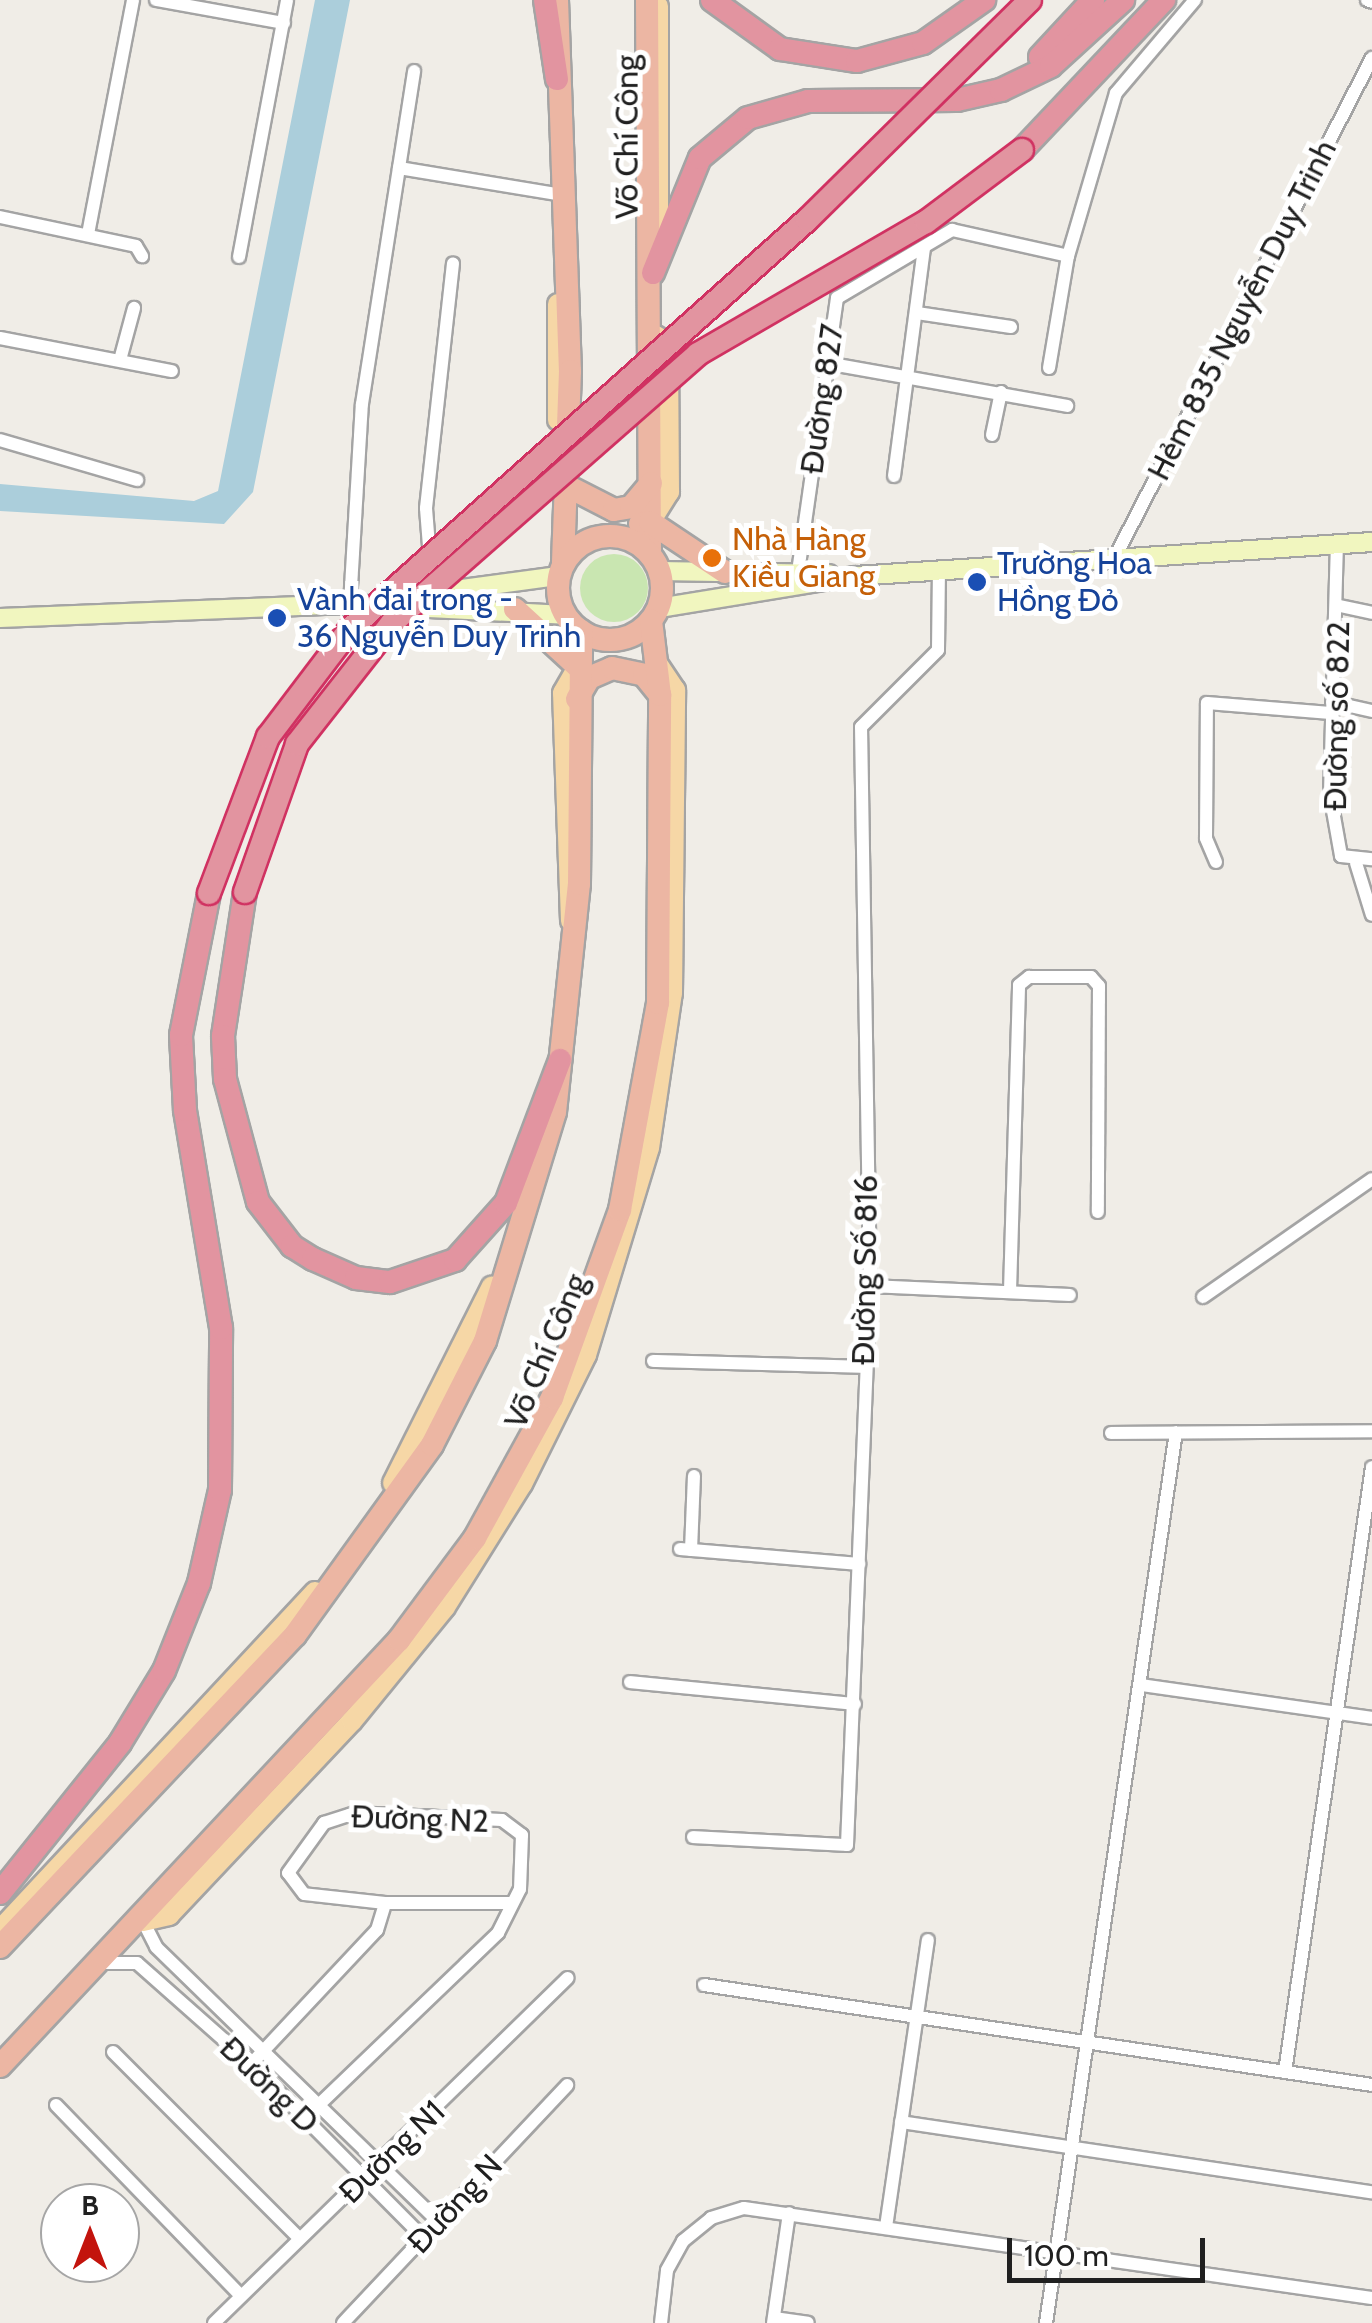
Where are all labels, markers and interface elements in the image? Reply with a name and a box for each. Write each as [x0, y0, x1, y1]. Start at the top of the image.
street label: Võ Chí Công [608, 55, 646, 219]
street label: Hẻm 835 Nguyễn Duy Trinh [1139, 133, 1345, 487]
street label: Đường 827 [792, 322, 852, 476]
place label: Nhà Hàng Kiều Giang [732, 521, 875, 596]
place label: Trường Hoa Hồng Đỏ [997, 545, 1152, 620]
marker: Nhà Hàng Kiều Giang [701, 547, 723, 569]
marker: Trường Hoa Hồng Đỏ [966, 571, 988, 593]
place label: Vành đai trong - 36 Nguyễn Duy Trinh [297, 581, 581, 656]
marker: Vành đai trong - 36 Nguyễn Duy Trinh [266, 607, 288, 629]
street label: Đường số 822 [1316, 621, 1358, 811]
street label: Đường Số 816 [844, 1175, 886, 1365]
street label: Võ Chí Công [496, 1268, 596, 1434]
street label: Đường N2 [350, 1797, 490, 1841]
street label: Đường D [212, 2029, 326, 2141]
street label: Đường N1 [331, 2092, 453, 2212]
street label: Đường N [400, 2147, 510, 2261]
north arrow [40, 2183, 140, 2283]
text: B [81, 2188, 99, 2222]
scale bar [1012, 2218, 1210, 2280]
text: 100 m [1024, 2237, 1109, 2274]

